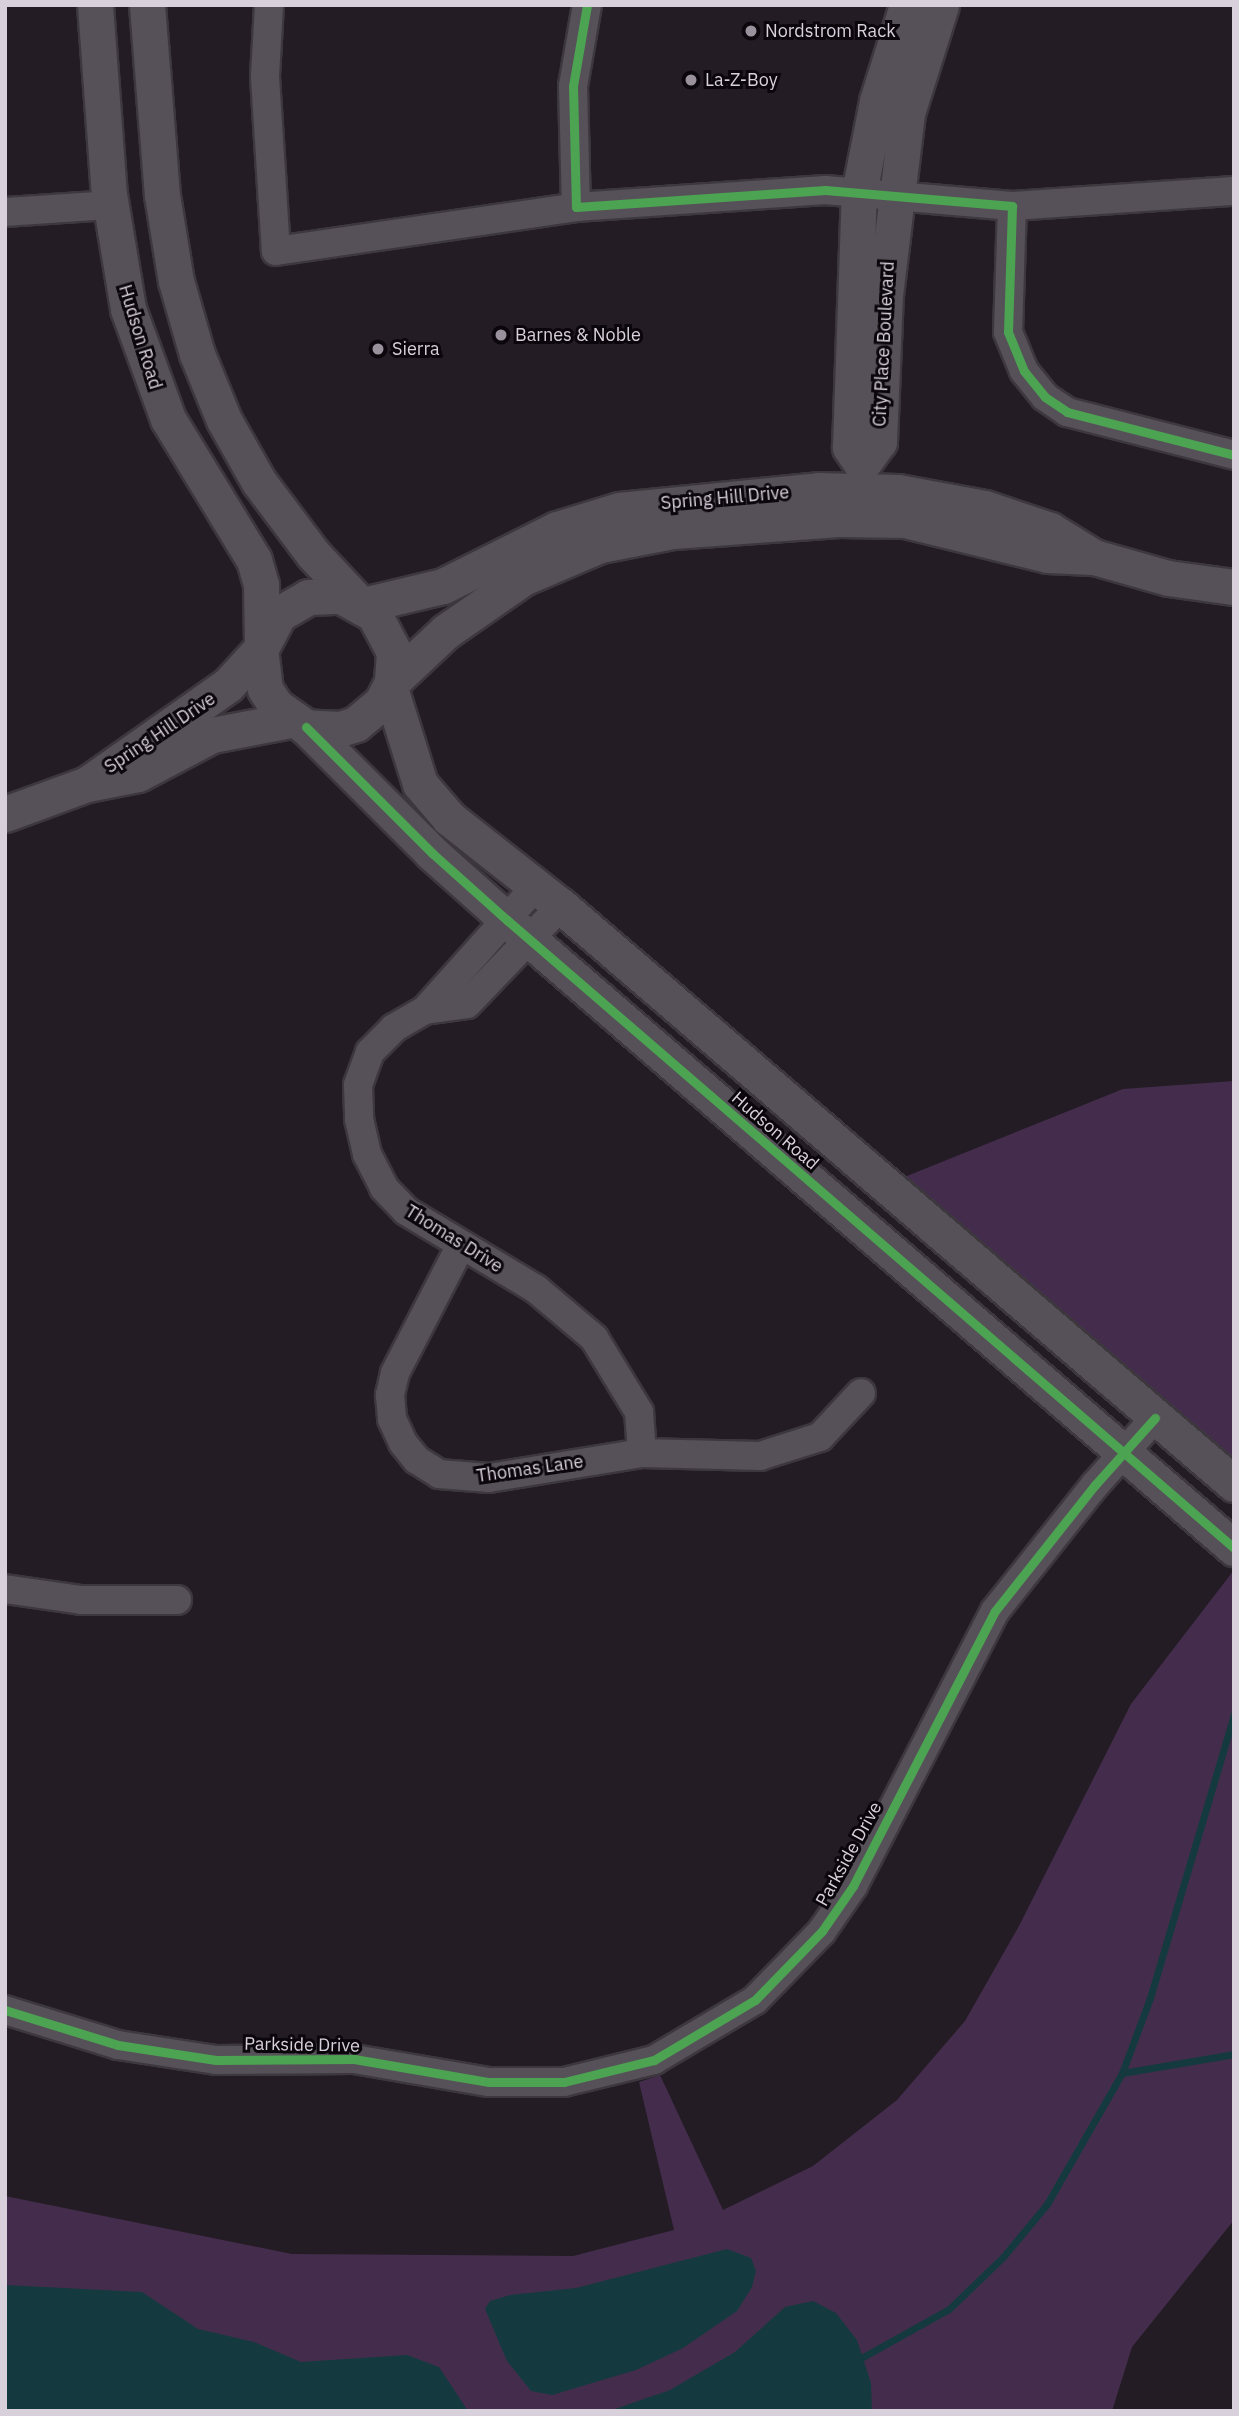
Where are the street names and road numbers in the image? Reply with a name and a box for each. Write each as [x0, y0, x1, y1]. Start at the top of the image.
street label: City Place Boulevard [869, 261, 899, 427]
street label: Hudson Road [114, 282, 166, 392]
street label: Spring Hill Drive [660, 482, 790, 514]
street label: Spring Hill Drive [101, 688, 219, 778]
street label: Hudson Road [727, 1087, 823, 1175]
street label: Thomas Drive [401, 1201, 507, 1277]
street label: Thomas Lane [475, 1451, 585, 1487]
street label: Parkside Drive [811, 1798, 887, 1910]
street label: Parkside Drive [244, 2033, 360, 2057]

